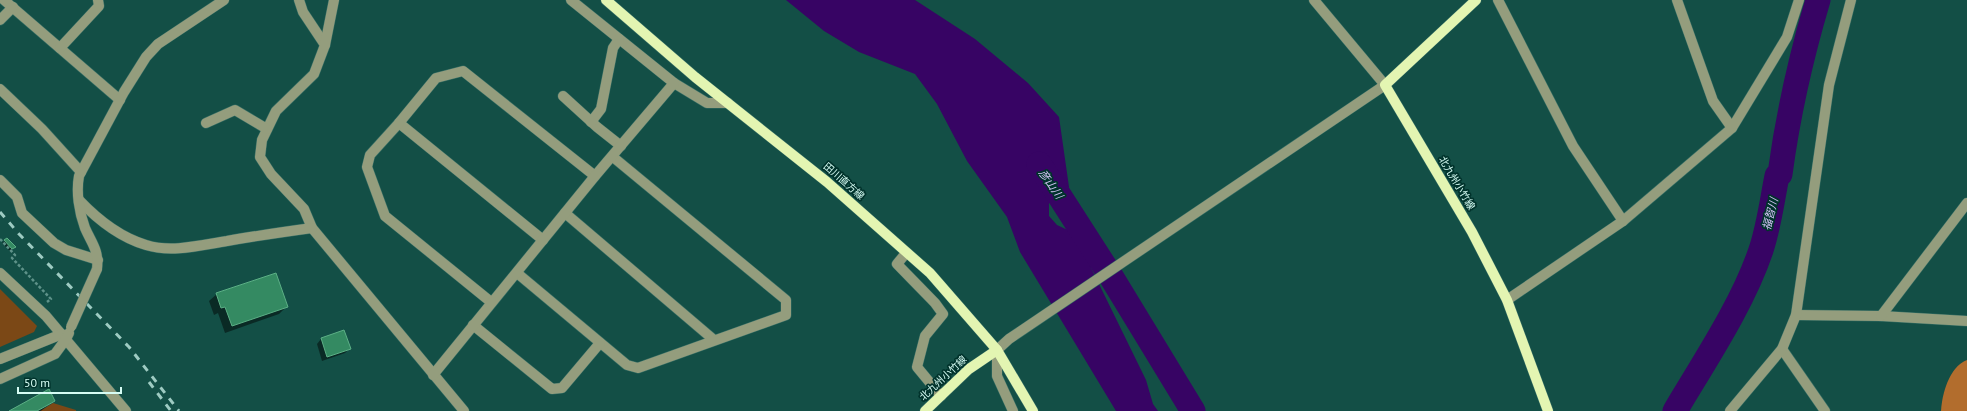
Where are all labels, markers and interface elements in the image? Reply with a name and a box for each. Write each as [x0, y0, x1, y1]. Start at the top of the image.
street label: 北九州小竹線 [1436, 154, 1478, 212]
street label: 田川直方線 [821, 160, 867, 202]
water label: 彦山川 [1036, 166, 1067, 202]
water label: 福智川 [1759, 195, 1781, 232]
street label: 北九州小竹線 [917, 353, 969, 403]
scale bar [18, 369, 121, 395]
text: 50 m [24, 375, 50, 390]

